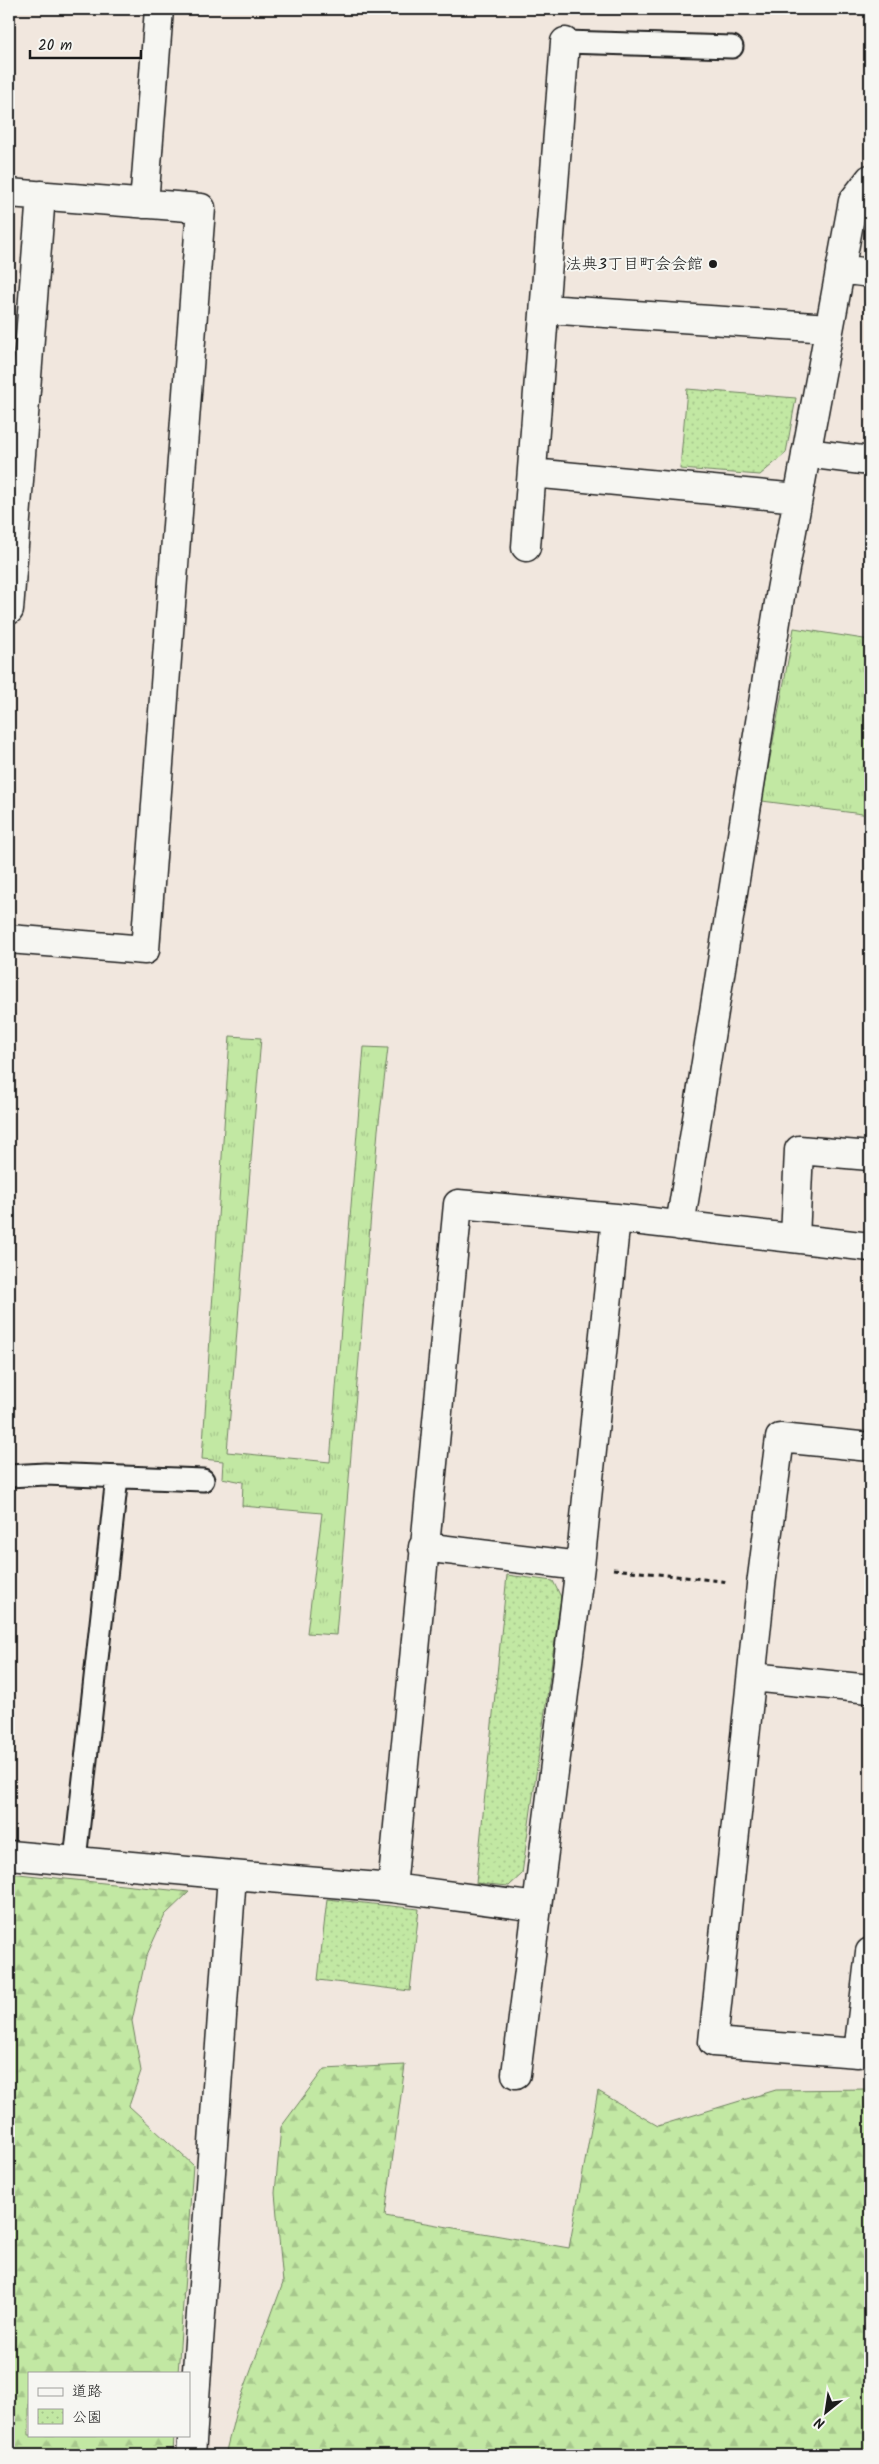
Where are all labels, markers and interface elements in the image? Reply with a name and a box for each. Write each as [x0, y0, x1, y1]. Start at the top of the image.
scale bar [30, 28, 141, 60]
text: 20 m [38, 34, 72, 58]
place label: 法典3丁目町会会館 [566, 252, 703, 277]
marker: 法典3丁目町会会館 [707, 258, 719, 270]
legend [28, 2372, 190, 2436]
text: 道路 [72, 2380, 102, 2404]
north arrow [802, 2386, 852, 2436]
text: 公園 [72, 2406, 102, 2430]
text: N [811, 2411, 829, 2434]

